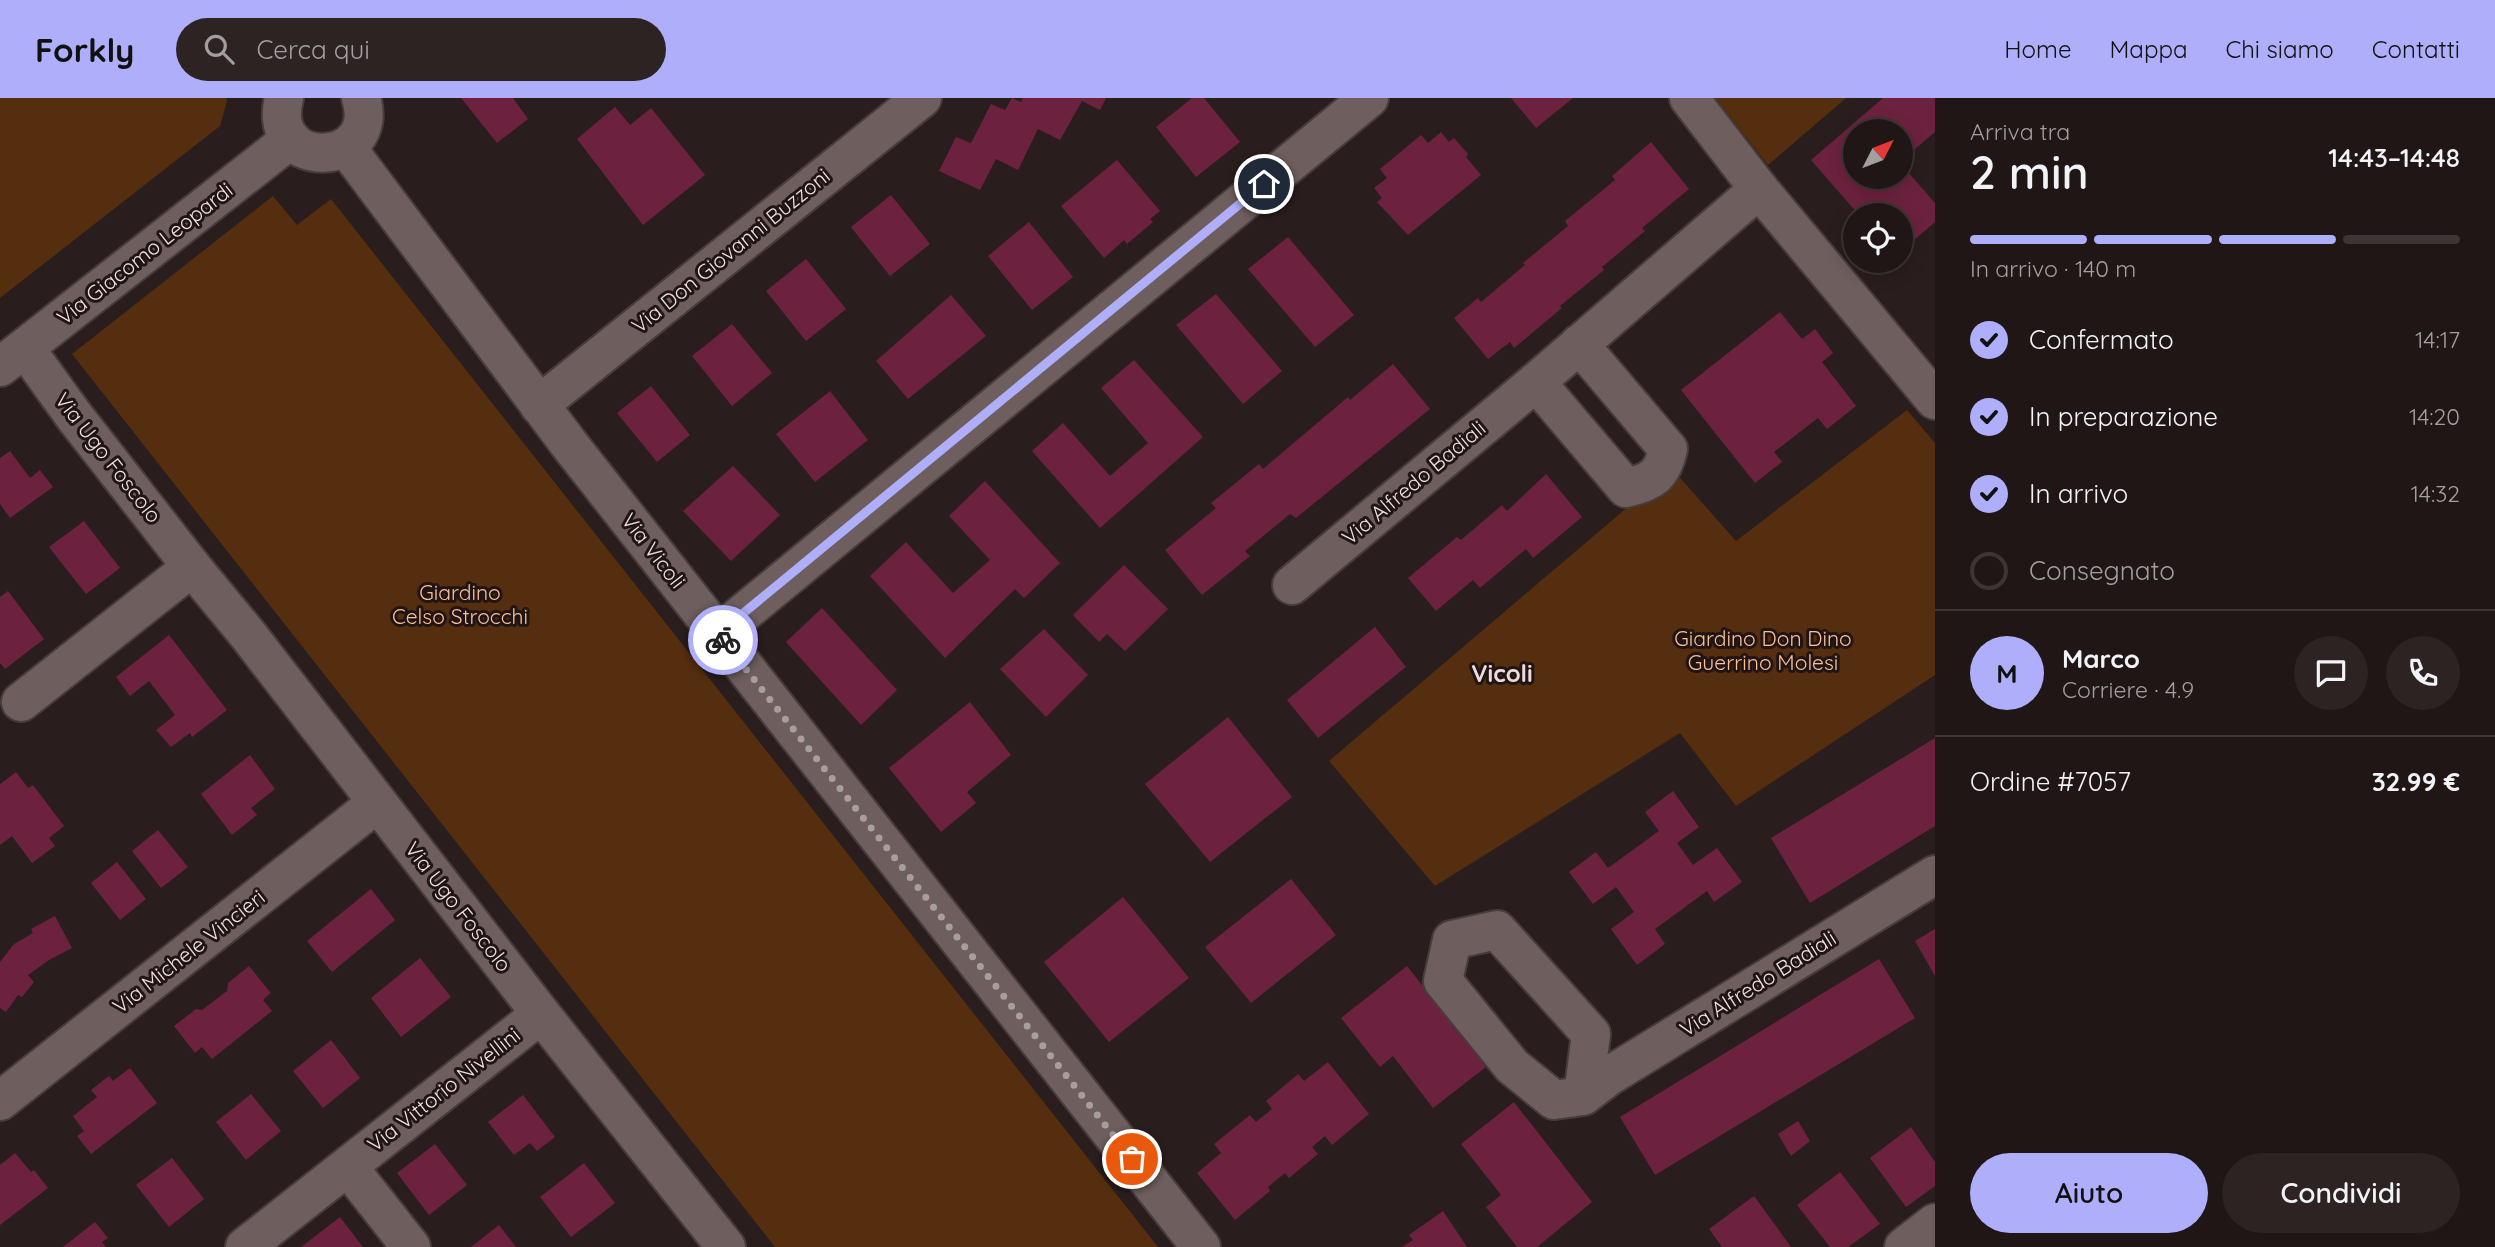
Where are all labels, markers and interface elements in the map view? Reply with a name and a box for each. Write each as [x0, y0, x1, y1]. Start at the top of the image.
search box [176, 18, 666, 81]
text: Forkly [35, 29, 134, 70]
icon: search [200, 30, 238, 68]
text: Cerca qui [256, 33, 370, 66]
text: Home [2004, 34, 2072, 64]
text: Mappa [2110, 34, 2188, 64]
text: Chi siamo [2226, 34, 2334, 64]
text: Contatti [2372, 34, 2460, 64]
text: Arriva tra [1970, 117, 2070, 146]
north arrow [1843, 119, 1913, 189]
map controls [1843, 119, 1913, 273]
text: 14:43–14:48 [2328, 141, 2460, 174]
text: 2 min [1970, 143, 2089, 201]
pin [1234, 154, 1294, 214]
street label: Via Don Giovanni Buzzoni [626, 162, 835, 338]
icon: home [1245, 165, 1283, 203]
street label: Via Giacomo Leopardi [51, 177, 237, 330]
button: locate [1843, 203, 1913, 273]
text: In arrivo · 140 m [1970, 254, 2136, 283]
icon: check [1970, 321, 2008, 359]
text: Confermato [2029, 323, 2174, 356]
text: 14:17 [2415, 325, 2460, 354]
street label: Via Ugo Foscolo [50, 387, 168, 528]
icon: check [1970, 398, 2008, 436]
text: In preparazione [2029, 400, 2218, 433]
text: 14:20 [2409, 402, 2460, 431]
street label: Via Alfredo Badiali [1336, 415, 1490, 550]
icon: check [1970, 475, 2008, 513]
text: In arrivo [2029, 477, 2128, 510]
text: 14:32 [2411, 479, 2460, 508]
street label: Via Vicoli [616, 508, 691, 593]
text: Consegnato [2029, 554, 2175, 587]
park label: Giardino Celso Strocchi [392, 579, 528, 629]
courier [688, 605, 758, 675]
icon: bike [704, 621, 742, 659]
park label: Giardino Don Dino Guerrino Molesi [1674, 625, 1852, 675]
button: chat [2294, 636, 2368, 710]
button: phone [2386, 636, 2460, 710]
text: Marco [2062, 642, 2140, 675]
text: M [1996, 657, 2018, 690]
district label: Vicoli [1471, 658, 1533, 688]
text: Corriere · 4.9 [2062, 675, 2194, 704]
text: Ordine #7057 [1970, 765, 2131, 798]
text: 32.99 € [2372, 765, 2460, 798]
street label: Via Ugo Foscolo [400, 836, 518, 977]
street label: Via Michele Vincieri [107, 884, 270, 1019]
street label: Via Alfredo Badiali [1675, 925, 1840, 1042]
street label: Via Vittorio Nivellini [362, 1022, 525, 1157]
pin [1102, 1129, 1162, 1189]
icon: bag [1113, 1140, 1151, 1178]
button: Aiuto [1970, 1153, 2208, 1233]
button: Condividi [2222, 1153, 2460, 1233]

